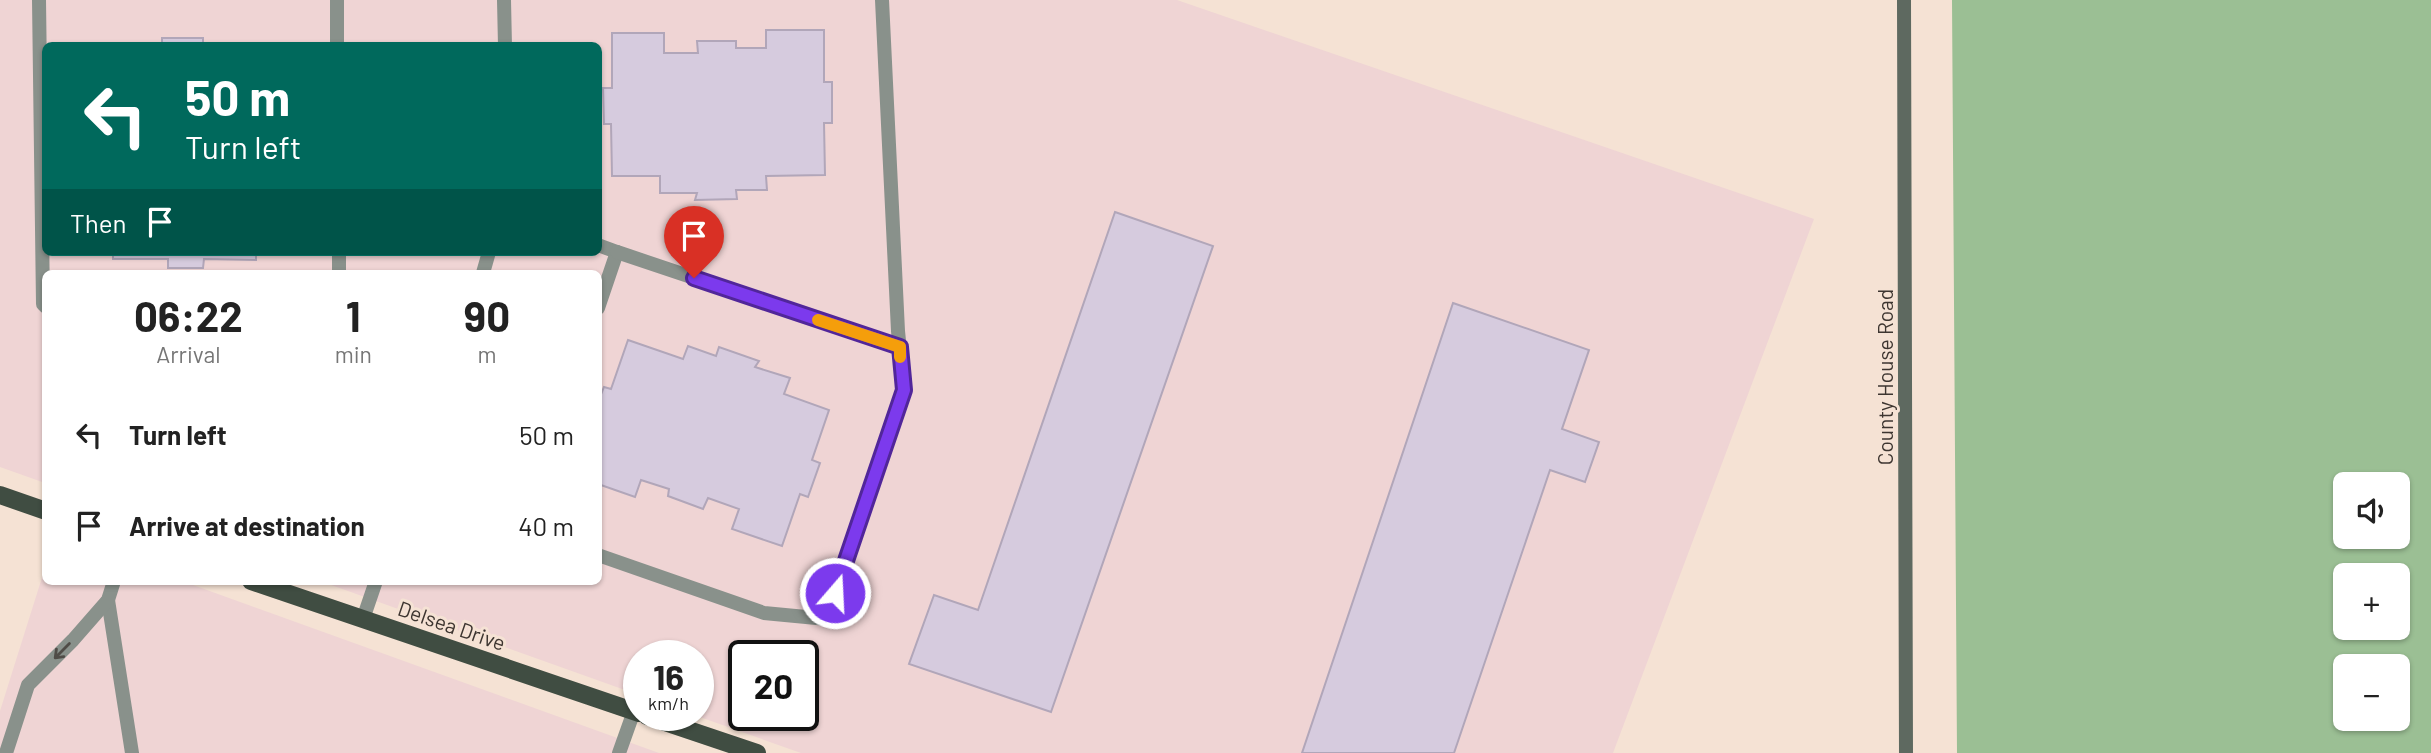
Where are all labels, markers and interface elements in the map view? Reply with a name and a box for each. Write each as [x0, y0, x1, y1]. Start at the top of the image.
text: 50 m [185, 67, 290, 126]
icon: left [70, 70, 161, 161]
text: Turn left [185, 127, 302, 165]
icon: arrive [141, 203, 179, 241]
pin [664, 206, 724, 278]
text: Then [70, 207, 127, 238]
icon: arrive [675, 217, 713, 255]
street label: County House Road [1872, 289, 1897, 465]
text: 06:22 [134, 290, 243, 340]
text: 1 [346, 290, 361, 340]
text: 90 [464, 290, 510, 340]
text: Arrival [156, 340, 220, 368]
text: min [335, 340, 372, 368]
text: m [477, 340, 496, 368]
icon: left [70, 416, 108, 454]
text: Turn left [129, 419, 227, 450]
text: 50 m [519, 419, 574, 450]
map controls [2333, 472, 2410, 731]
button: sound [2333, 472, 2410, 549]
icon: arrive [70, 507, 108, 545]
text: Arrive at destination [129, 510, 365, 541]
text: 40 m [518, 510, 574, 541]
position arrow [798, 556, 872, 630]
button: + [2333, 563, 2410, 640]
street label: Delsea Drive [395, 595, 509, 655]
speed limit sign: 20 [728, 640, 819, 731]
one-way arrow [54, 642, 71, 659]
button: − [2333, 654, 2410, 731]
text: 16 [653, 655, 684, 697]
text: km/h [648, 692, 689, 714]

